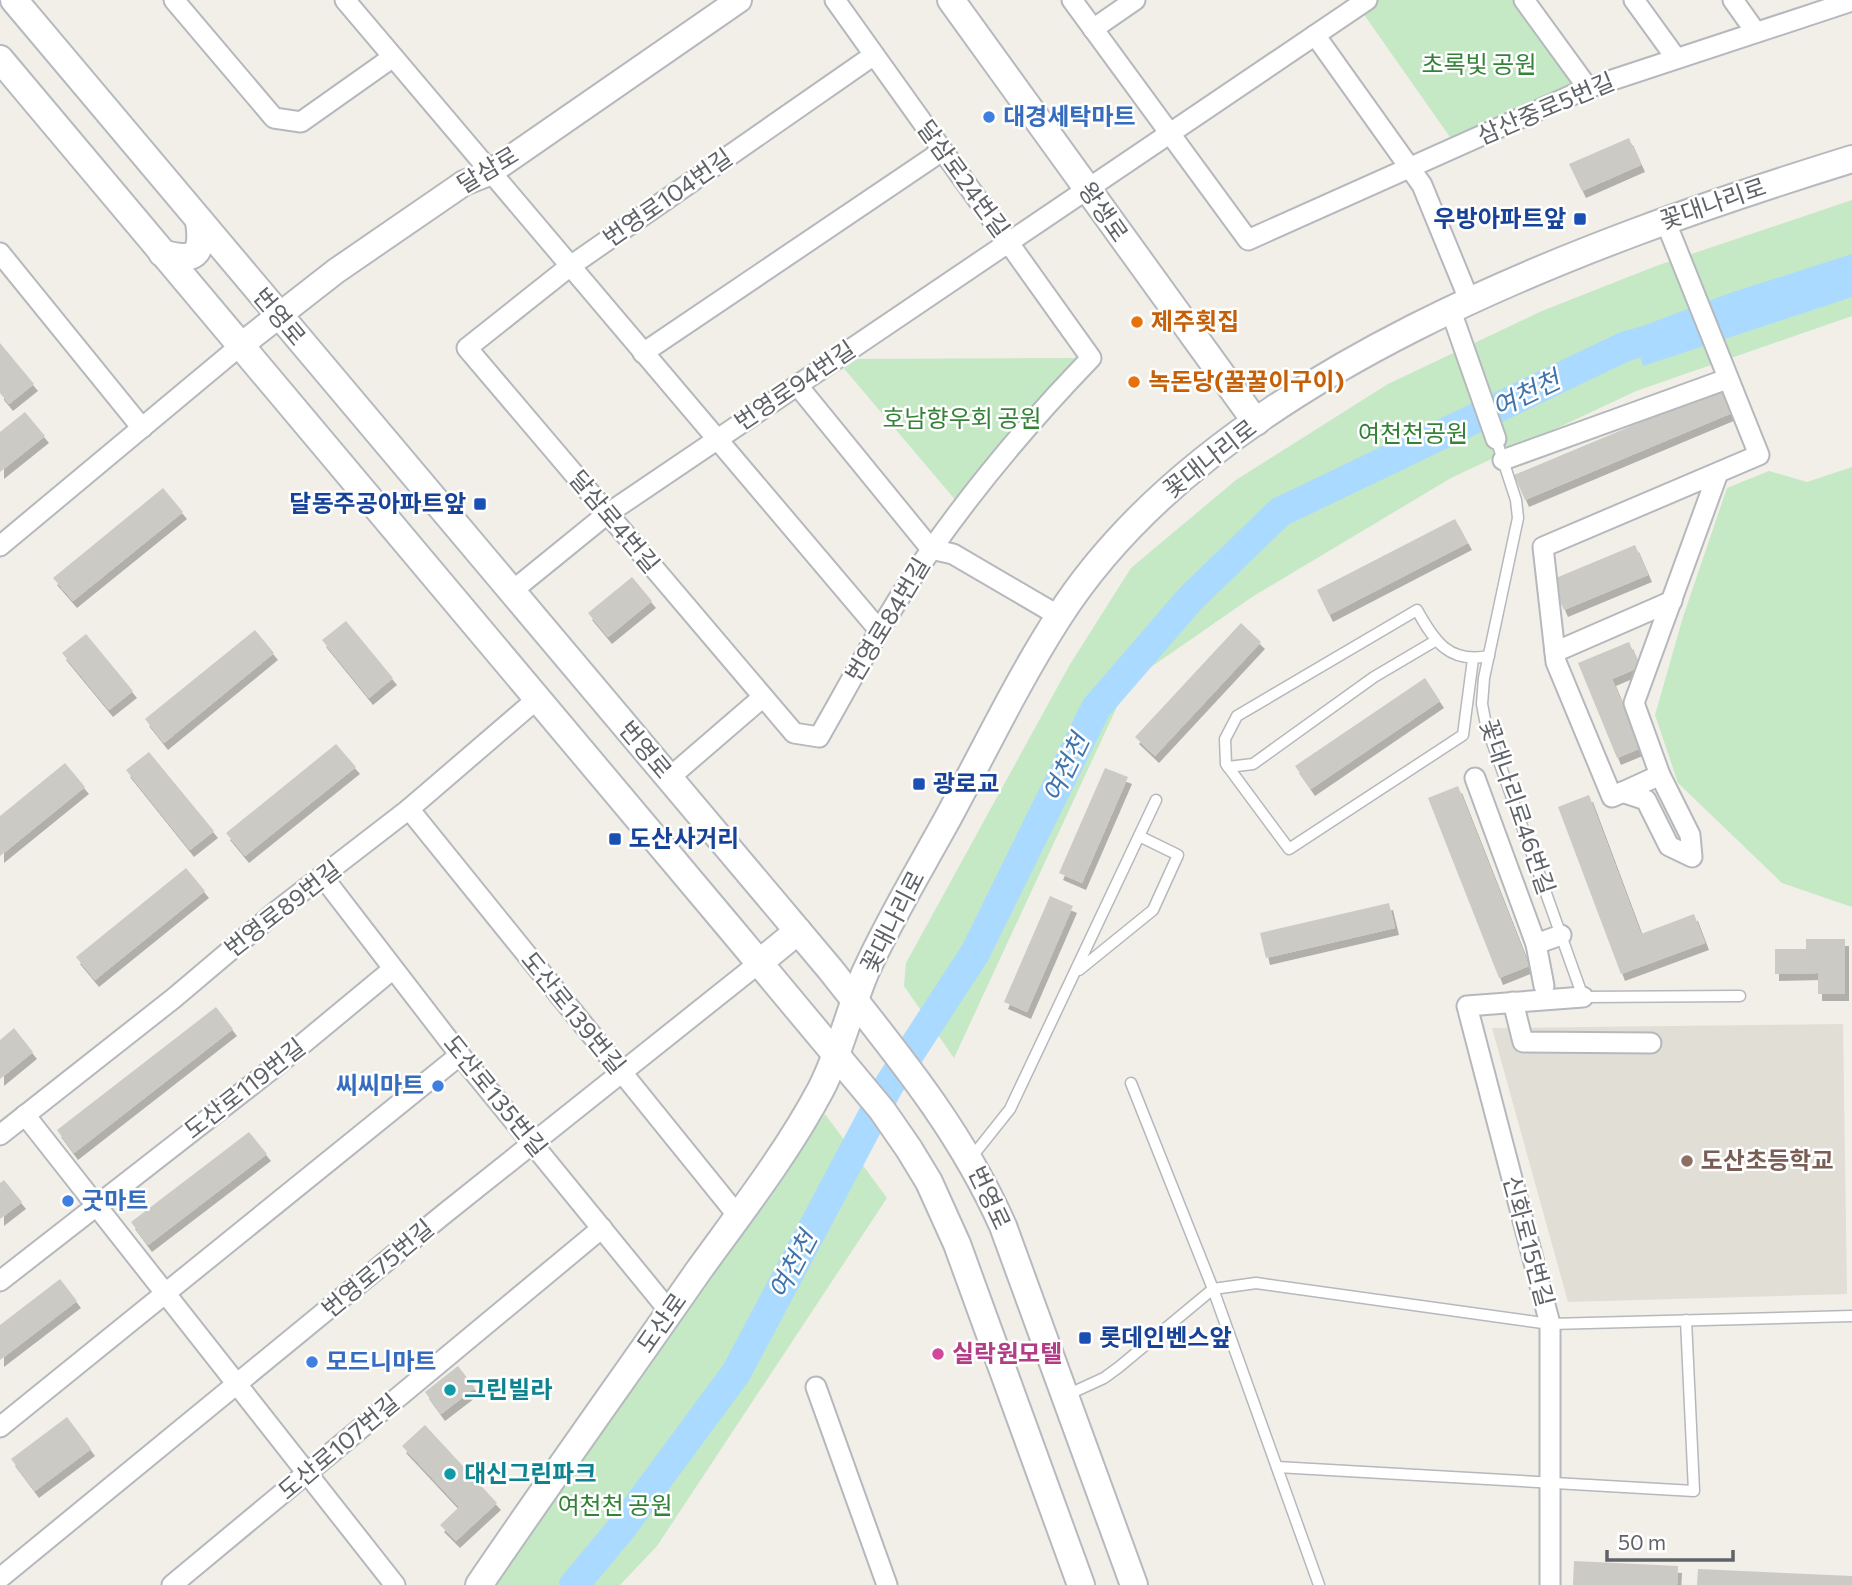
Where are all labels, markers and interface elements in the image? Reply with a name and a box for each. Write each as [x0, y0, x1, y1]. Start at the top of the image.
park label: 초록빛 공원 [1422, 49, 1537, 78]
street label: 삼산중로5번길 [1472, 66, 1618, 150]
place label: 대경세탁마트 [1003, 101, 1135, 130]
marker: 대경세탁마트 [981, 109, 997, 125]
street label: 달삼로24번길 [912, 114, 1016, 242]
street label: 달삼로 [451, 139, 523, 198]
street label: 번영로104번길 [597, 142, 737, 252]
street label: 꽃대나리로 [1656, 171, 1769, 234]
street label: 왕생로 [1073, 176, 1135, 247]
place label: 우방아파트앞 [1434, 203, 1566, 232]
marker: 우방아파트앞 [1572, 211, 1588, 227]
street label: 번영로 [248, 281, 313, 351]
place label: 제주횟집 [1151, 306, 1239, 335]
marker: 제주횟집 [1129, 314, 1145, 330]
street label: 번영로94번길 [728, 334, 860, 436]
water label: 여천천 [1486, 362, 1567, 422]
place label: 녹돈당(꿀꿀이구이) [1148, 366, 1344, 395]
marker: 녹돈당(꿀꿀이구이) [1126, 374, 1142, 390]
park label: 호남향우회 공원 [882, 403, 1042, 432]
street label: 꽃대나리로 [1157, 412, 1262, 503]
park label: 여천천공원 [1358, 418, 1468, 447]
street label: 달삼로4번길 [564, 464, 666, 578]
place label: 달동주공아파트앞 [289, 488, 466, 517]
marker: 달동주공아파트앞 [472, 496, 488, 512]
street label: 번영로84번길 [838, 552, 935, 686]
street label: 번영로 [614, 714, 679, 784]
street label: 꽃대나리로46번길 [1475, 715, 1562, 898]
water label: 여천천 [1035, 726, 1096, 806]
place label: 광로교 [933, 768, 999, 797]
marker: 광로교 [911, 776, 927, 792]
place label: 도산사거리 [629, 823, 739, 852]
marker: 도산사거리 [607, 831, 623, 847]
street label: 번영로89번길 [218, 853, 346, 962]
street label: 꽃대나리로 [854, 866, 930, 977]
street label: 도산로139번길 [516, 945, 632, 1079]
street label: 도산로135번길 [438, 1028, 554, 1162]
street label: 도산로119번길 [178, 1032, 310, 1144]
place label: 씨씨마트 [336, 1070, 424, 1099]
marker: 씨씨마트 [430, 1078, 446, 1094]
place label: 도산초등학교 [1701, 1145, 1833, 1174]
marker: 도산초등학교 [1679, 1153, 1695, 1169]
street label: 번영로 [963, 1161, 1018, 1234]
street label: 신화로15번길 [1498, 1172, 1561, 1309]
place label: 굿마트 [82, 1185, 148, 1214]
marker: 굿마트 [60, 1193, 76, 1209]
street label: 번영로75번길 [315, 1213, 439, 1323]
water label: 여천천 [761, 1223, 824, 1303]
street label: 도산로 [630, 1287, 692, 1358]
place label: 롯데인벤스앞 [1099, 1322, 1231, 1351]
marker: 롯데인벤스앞 [1077, 1330, 1093, 1346]
place label: 실락원모텔 [952, 1338, 1062, 1367]
place label: 모드니마트 [326, 1346, 436, 1375]
marker: 실락원모텔 [930, 1346, 946, 1362]
marker: 모드니마트 [304, 1354, 320, 1370]
place label: 그린빌라 [464, 1374, 552, 1403]
marker: 그린빌라 [442, 1382, 458, 1398]
street label: 도산로107번길 [272, 1387, 404, 1505]
place label: 대신그린파크 [464, 1458, 596, 1487]
marker: 대신그린파크 [442, 1466, 458, 1482]
park label: 여천천 공원 [558, 1490, 673, 1519]
scale bar [1607, 1518, 1733, 1562]
text: 50 m [1618, 1529, 1666, 1554]

